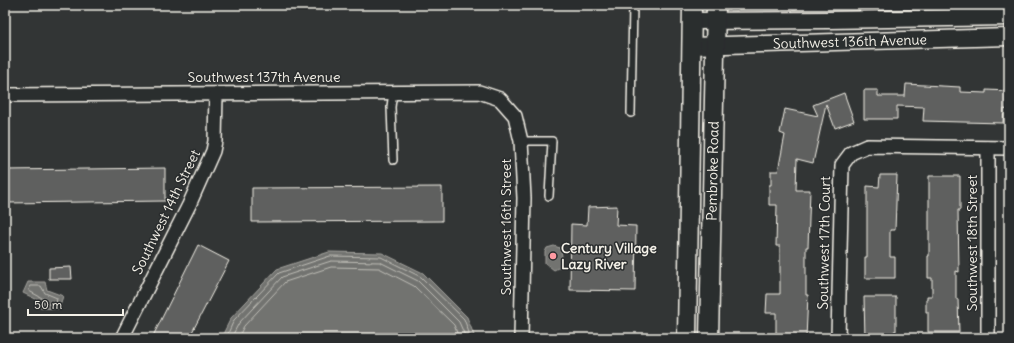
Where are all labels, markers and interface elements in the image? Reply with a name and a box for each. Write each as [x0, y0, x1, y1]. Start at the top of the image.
street label: Southwest 136th Avenue [773, 30, 927, 53]
street label: Southwest 137th Avenue [188, 68, 340, 86]
street label: Pembroke Road [702, 121, 723, 221]
street label: Southwest 14th Street [128, 146, 204, 277]
street label: Southwest 16th Street [497, 158, 515, 295]
street label: Southwest 18th Street [963, 174, 981, 311]
street label: Southwest 17th Court [814, 176, 834, 310]
place label: Century Village Lazy River [561, 239, 657, 273]
marker: Century Village Lazy River [548, 251, 558, 261]
scale bar [28, 291, 123, 317]
text: 50 m [34, 297, 63, 312]

